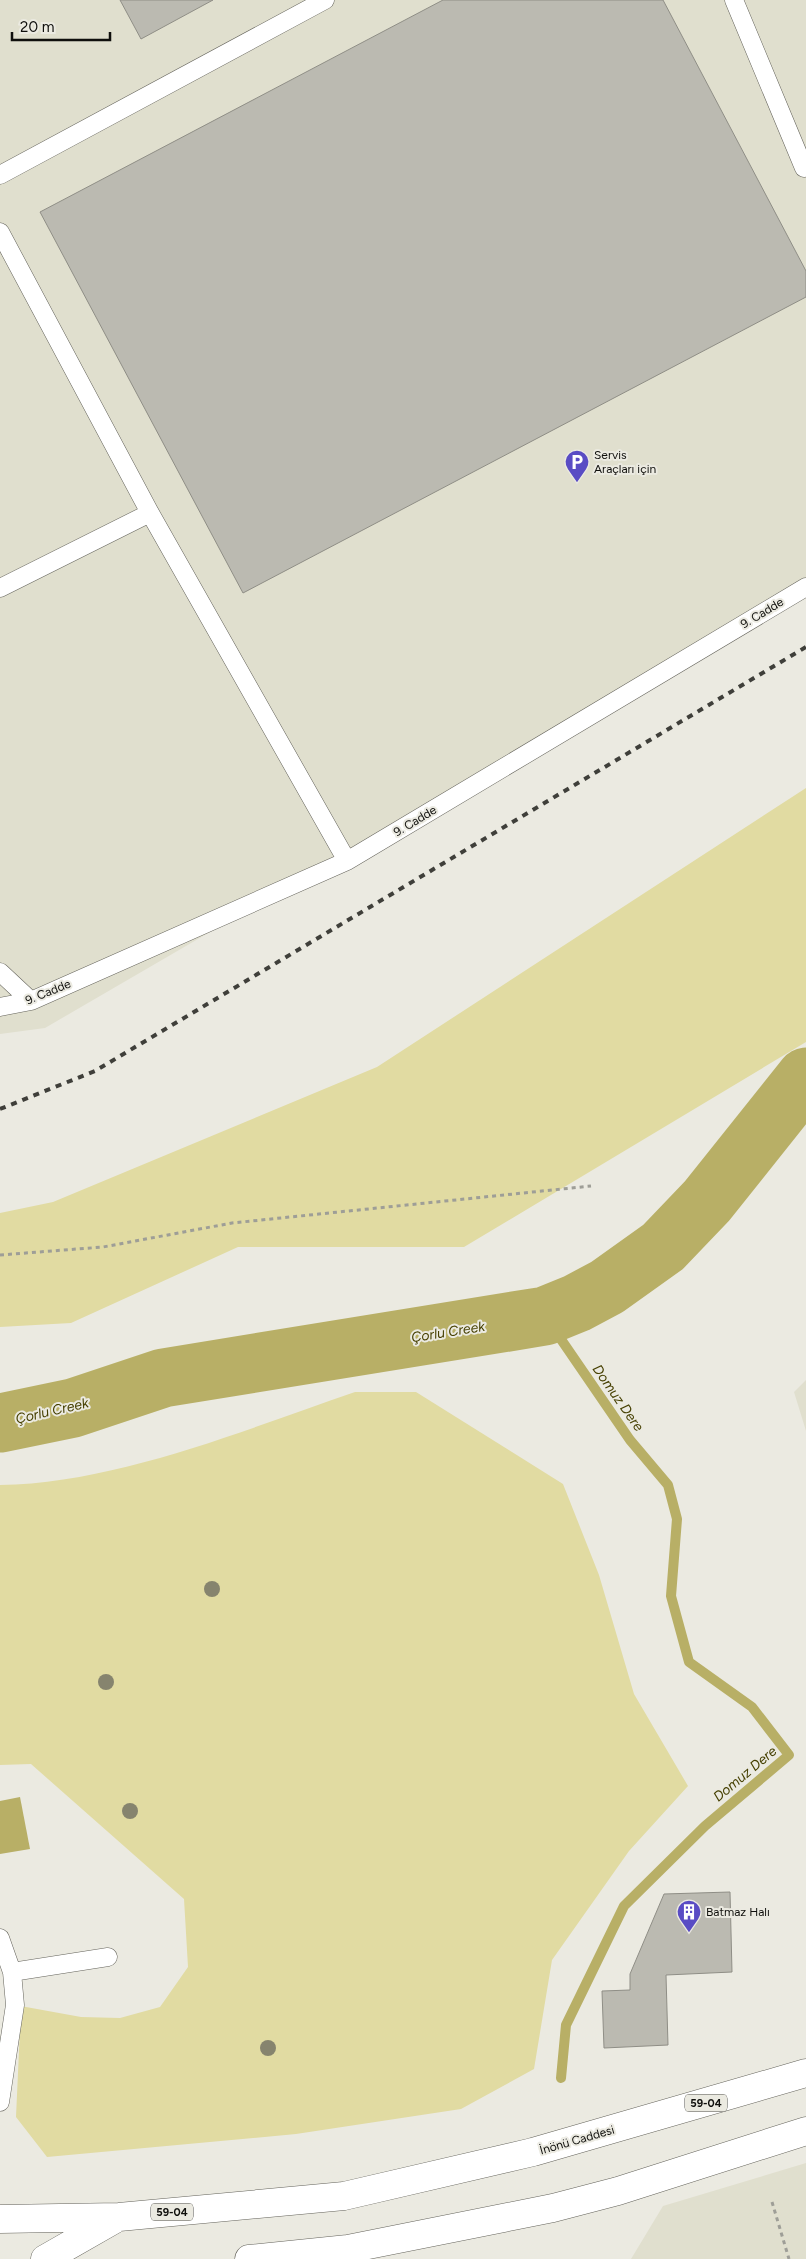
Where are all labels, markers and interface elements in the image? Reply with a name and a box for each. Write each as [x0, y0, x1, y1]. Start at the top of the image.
scale bar [12, 10, 110, 42]
text: 20 m [20, 18, 54, 36]
place label: Servis Araçları için [594, 448, 656, 476]
parking icon: Servis Araçları için [564, 449, 590, 483]
street label: 9. Cadde [738, 595, 786, 631]
street label: 9. Cadde [391, 803, 439, 839]
street label: 9. Cadde [23, 976, 73, 1007]
water label: Çorlu Creek [410, 1318, 487, 1346]
water label: Domuz Dere [589, 1361, 647, 1435]
water label: Çorlu Creek [14, 1394, 91, 1428]
water label: Domuz Dere [710, 1742, 780, 1805]
building icon: Batmaz Halı [676, 1899, 702, 1933]
place label: Batmaz Halı [706, 1905, 770, 1919]
road number: 59-04 [685, 2094, 727, 2112]
street label: İnönü Caddesi [538, 2123, 616, 2157]
road number: 59-04 [151, 2204, 193, 2220]

